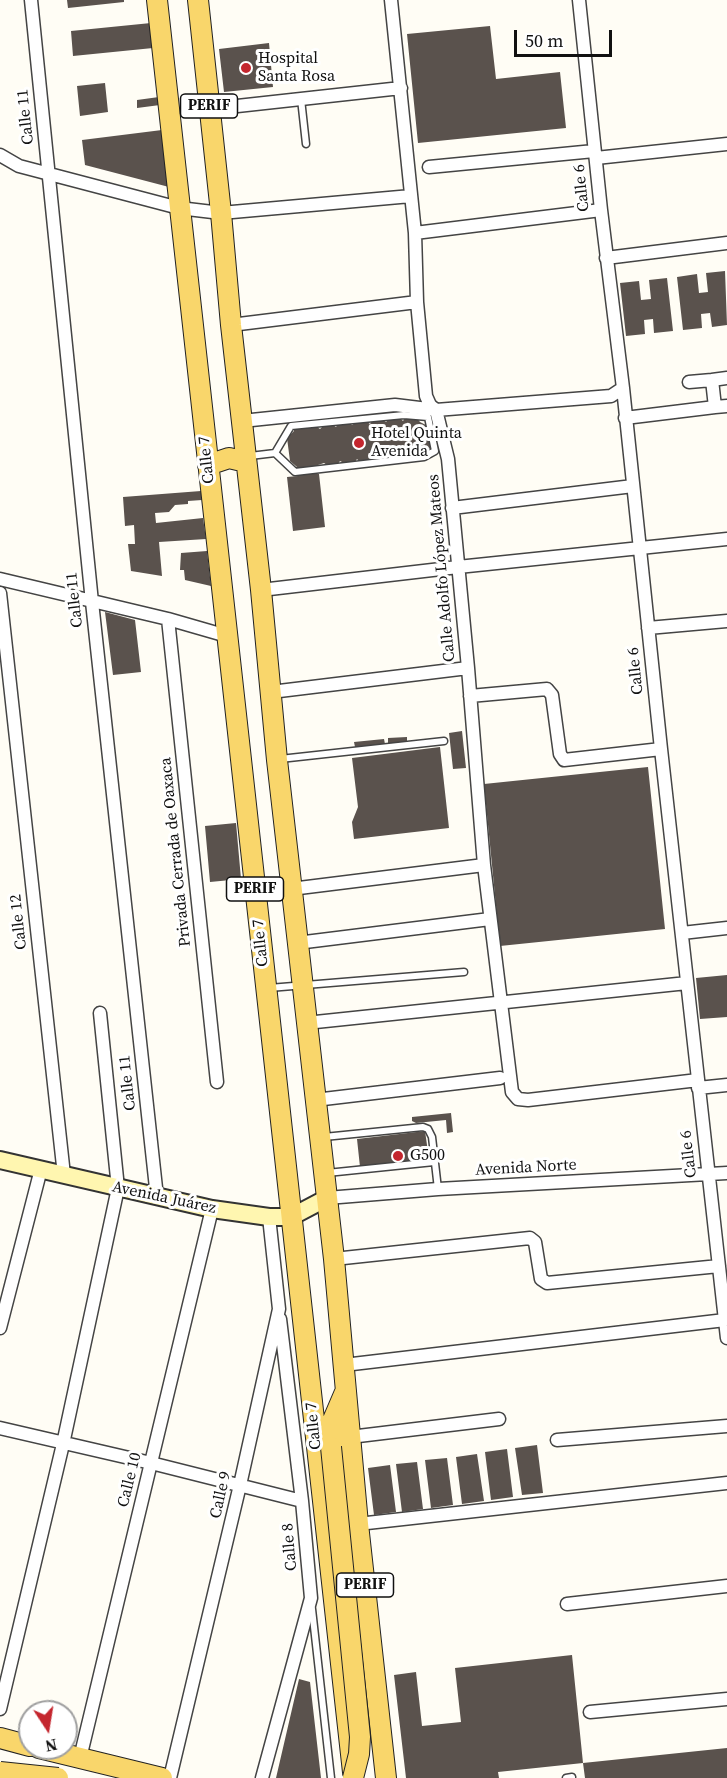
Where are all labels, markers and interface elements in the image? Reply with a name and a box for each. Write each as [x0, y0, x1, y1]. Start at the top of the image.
scale bar [517, 18, 614, 56]
text: 50 m [525, 28, 563, 53]
place label: Hospital Santa Rosa [258, 49, 335, 87]
marker: Hospital Santa Rosa [239, 61, 253, 75]
street label: Calle 11 [14, 88, 38, 146]
road number: PERIF [180, 94, 238, 118]
street label: Calle 6 [570, 163, 594, 213]
place label: Hotel Quinta Avenida [371, 424, 462, 462]
street label: Calle 7 [195, 435, 219, 485]
marker: Hotel Quinta Avenida [352, 436, 366, 450]
street label: Calle Adolfo López Mateos [424, 473, 460, 663]
street label: Calle 11 [63, 571, 87, 629]
street label: Calle 6 [624, 646, 648, 696]
street label: Privada Cerrada de Oaxaca [156, 756, 196, 948]
road number: PERIF [226, 877, 284, 901]
street label: Calle 12 [7, 893, 31, 951]
street label: Calle 7 [249, 918, 273, 968]
street label: Calle 11 [116, 1054, 140, 1112]
street label: Calle 6 [677, 1129, 701, 1179]
place label: G500 [410, 1146, 445, 1166]
marker: G500 [391, 1149, 405, 1163]
street label: Avenida Norte [475, 1156, 577, 1180]
street label: Avenida Juárez [110, 1178, 218, 1218]
street label: Calle 7 [302, 1401, 326, 1451]
street label: Calle 10 [114, 1451, 146, 1509]
street label: Calle 9 [206, 1470, 236, 1520]
street label: Calle 8 [278, 1522, 302, 1572]
road number: PERIF [336, 1573, 394, 1597]
north arrow [18, 1700, 78, 1760]
text: N [43, 1734, 59, 1758]

